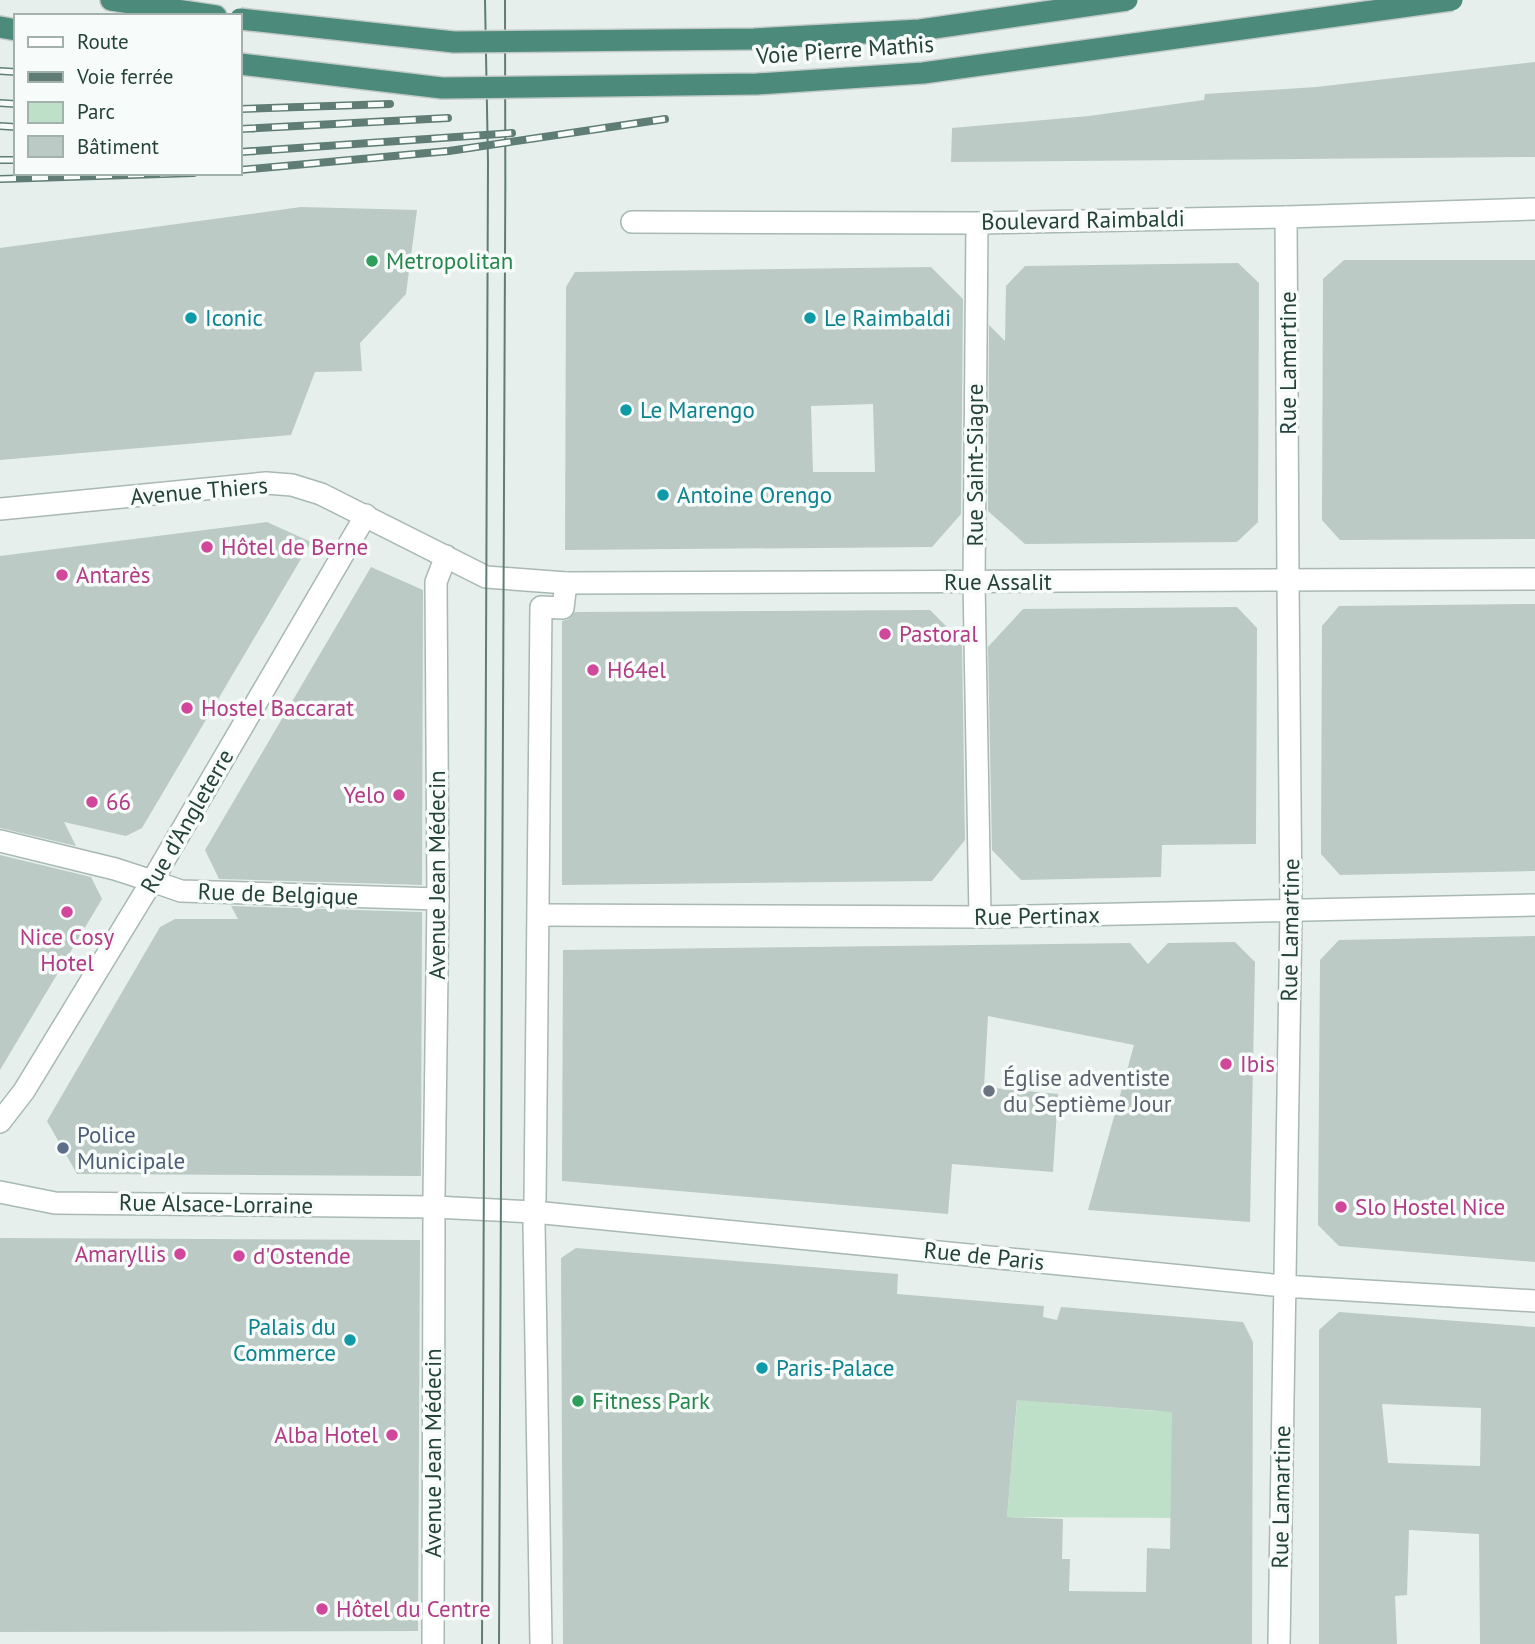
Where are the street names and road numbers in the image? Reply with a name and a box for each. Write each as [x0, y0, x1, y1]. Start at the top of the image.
street label: Voie Pierre Mathis [754, 29, 935, 70]
street label: Boulevard Raimbaldi [981, 203, 1185, 236]
street label: Rue Lamartine [1273, 291, 1302, 435]
street label: Rue Saint-Siagre [960, 383, 989, 547]
street label: Avenue Thiers [129, 470, 269, 511]
street label: Rue Assalit [944, 567, 1052, 596]
street label: Rue d'Angleterre [134, 744, 240, 898]
street label: Avenue Jean Médecin [422, 770, 451, 980]
street label: Rue Lamartine [1274, 858, 1305, 1002]
street label: Rue de Belgique [197, 876, 359, 911]
street label: Rue Pertinax [974, 900, 1100, 931]
street label: Rue Alsace-Lorraine [119, 1187, 313, 1220]
street label: Rue de Paris [922, 1235, 1046, 1276]
street label: Avenue Jean Médecin [418, 1348, 447, 1558]
street label: Rue Lamartine [1265, 1425, 1296, 1569]

